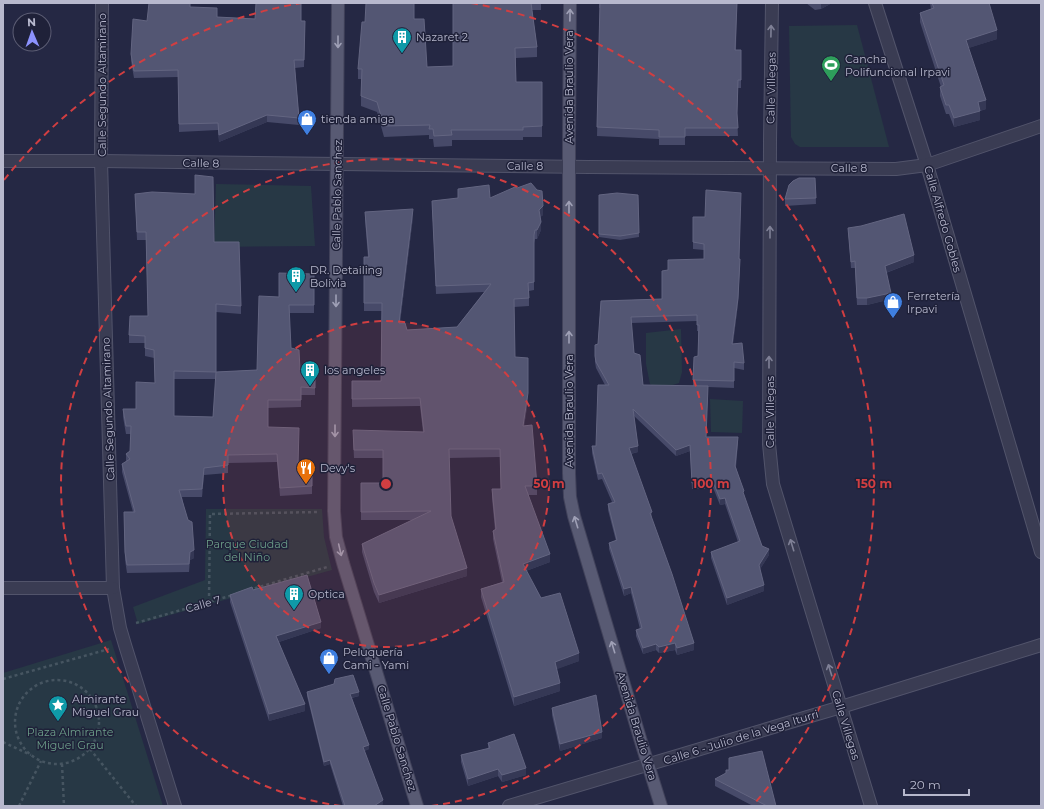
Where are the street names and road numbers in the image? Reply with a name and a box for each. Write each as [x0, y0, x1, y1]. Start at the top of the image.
street label: Calle Segundo Altamirano [95, 13, 109, 157]
street label: Avenida Braulio Vera [562, 30, 576, 144]
street label: Calle Villegas [763, 51, 779, 124]
street label: Calle Pablo Sanchez [329, 139, 345, 250]
street label: Calle 8 [183, 156, 219, 170]
street label: Calle 8 [507, 159, 543, 173]
street label: Calle 8 [831, 161, 867, 175]
street label: Calle Alfredo Gobles [921, 164, 965, 275]
street label: Calle Segundo Altamirano [98, 337, 118, 481]
street label: Avenida Braulio Vera [562, 354, 576, 468]
street label: Calle Villegas [763, 375, 777, 448]
street label: Calle 7 [184, 592, 222, 616]
street label: Avenida Braulio Vera [614, 670, 660, 782]
street label: Calle Pablo Sanchez [374, 683, 420, 793]
street label: Calle Villegas [829, 689, 863, 762]
street label: Calle 6 - Julio de la Vega Iturri [662, 707, 820, 767]

